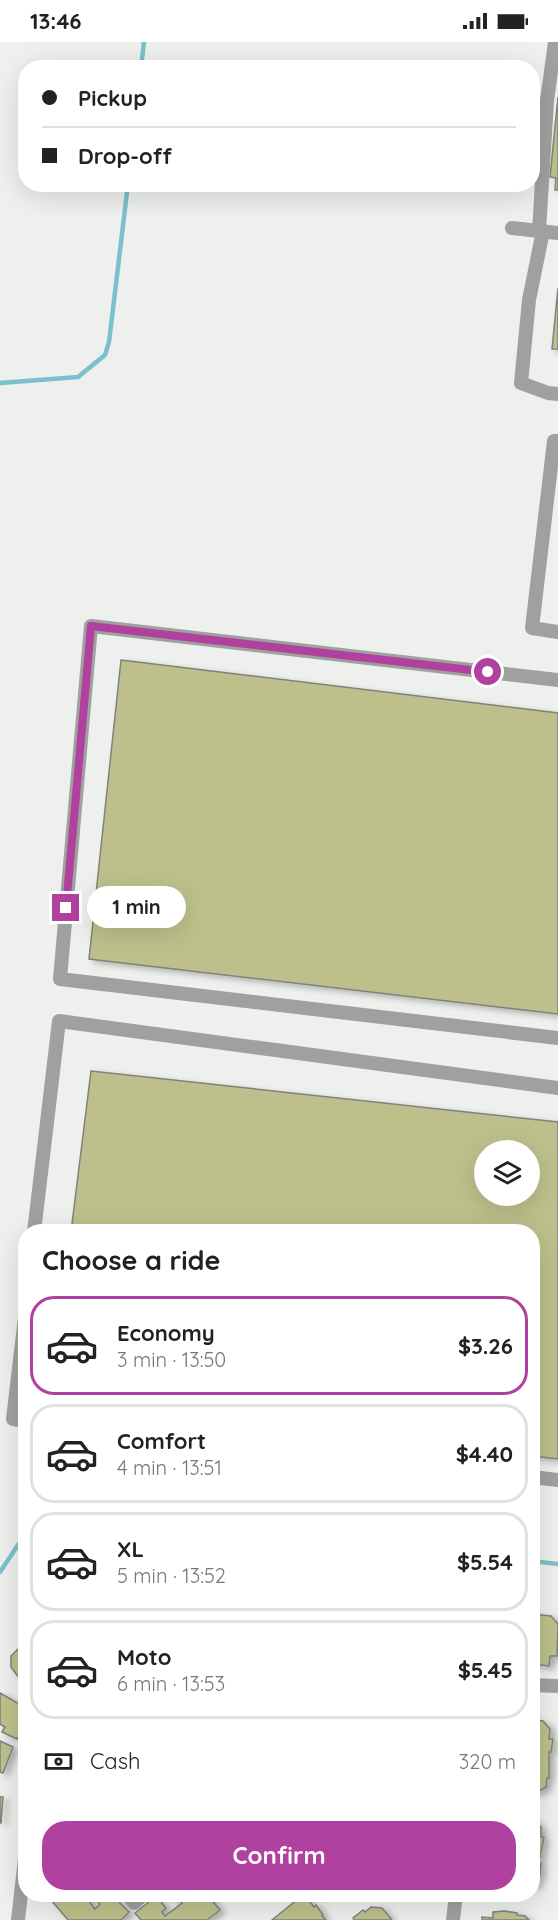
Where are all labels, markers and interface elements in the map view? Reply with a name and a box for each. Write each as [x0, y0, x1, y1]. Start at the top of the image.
text: 13:46 [30, 7, 81, 35]
text: Pickup [78, 84, 147, 112]
text: Drop-off [78, 142, 172, 170]
route start [474, 658, 501, 685]
callout: 1 min [87, 887, 186, 929]
route end [52, 894, 79, 921]
text: 1 min [112, 894, 161, 919]
map controls [474, 1140, 540, 1206]
button: layers [474, 1140, 540, 1206]
text: Choose a ride [42, 1243, 220, 1277]
icon: car [45, 1319, 99, 1373]
text: Economy [117, 1319, 215, 1347]
text: $3.26 [458, 1332, 513, 1360]
text: 3 min · 13:50 [117, 1347, 226, 1372]
icon: car [45, 1427, 99, 1481]
text: Comfort [117, 1427, 206, 1455]
text: $4.40 [456, 1440, 513, 1468]
text: 4 min · 13:51 [117, 1455, 222, 1480]
icon: car [45, 1535, 99, 1589]
text: XL [117, 1535, 144, 1563]
text: $5.54 [457, 1548, 513, 1576]
text: 5 min · 13:52 [117, 1563, 226, 1588]
icon: car [45, 1643, 99, 1697]
text: Moto [117, 1643, 171, 1671]
text: $5.45 [458, 1656, 513, 1684]
text: 6 min · 13:53 [117, 1671, 225, 1696]
icon: cash [42, 1745, 75, 1778]
text: Cash [90, 1747, 141, 1775]
text: 320 m [459, 1749, 516, 1774]
button: Confirm [42, 1821, 516, 1890]

